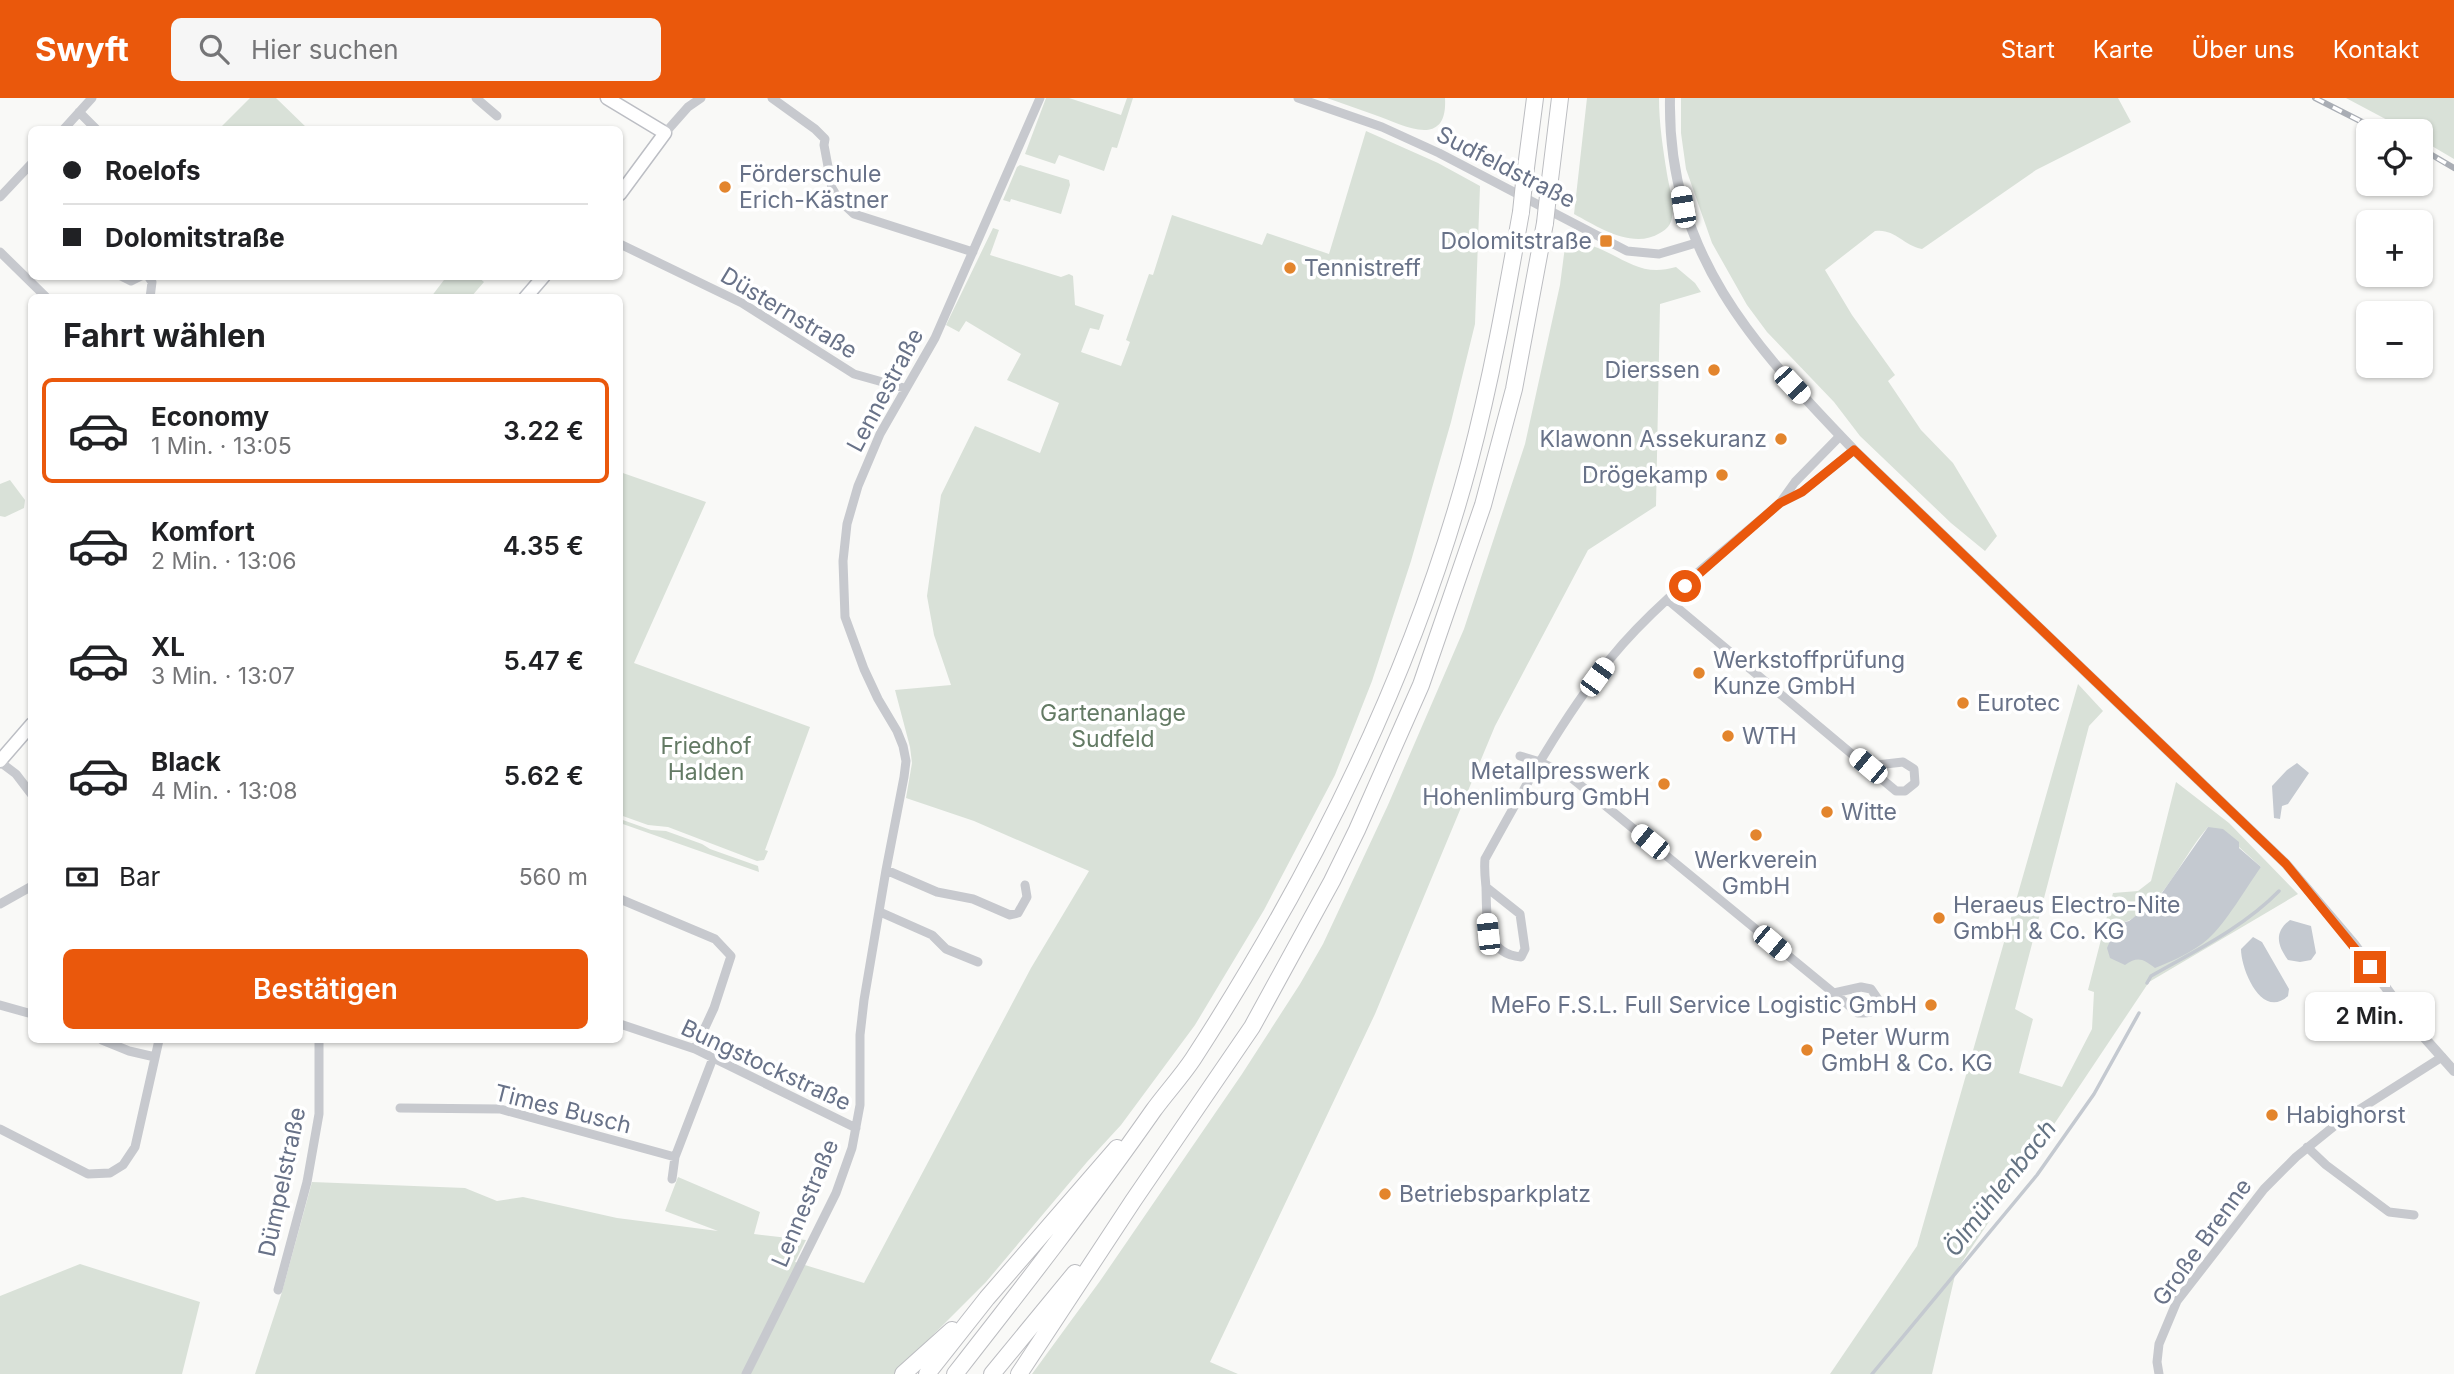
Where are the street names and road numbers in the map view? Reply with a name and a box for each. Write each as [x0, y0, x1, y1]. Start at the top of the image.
street label: Sudfeldstraße [1432, 120, 1580, 214]
street label: Düsternstraße [716, 261, 862, 365]
street label: Lennestraße [841, 323, 929, 457]
street label: Bungstockstraße [677, 1013, 855, 1117]
street label: Times Busch [492, 1078, 634, 1140]
street label: Dümpelstraße [252, 1105, 312, 1259]
street label: Lennestraße [766, 1135, 844, 1271]
street label: Große Brenne [2146, 1173, 2258, 1311]

